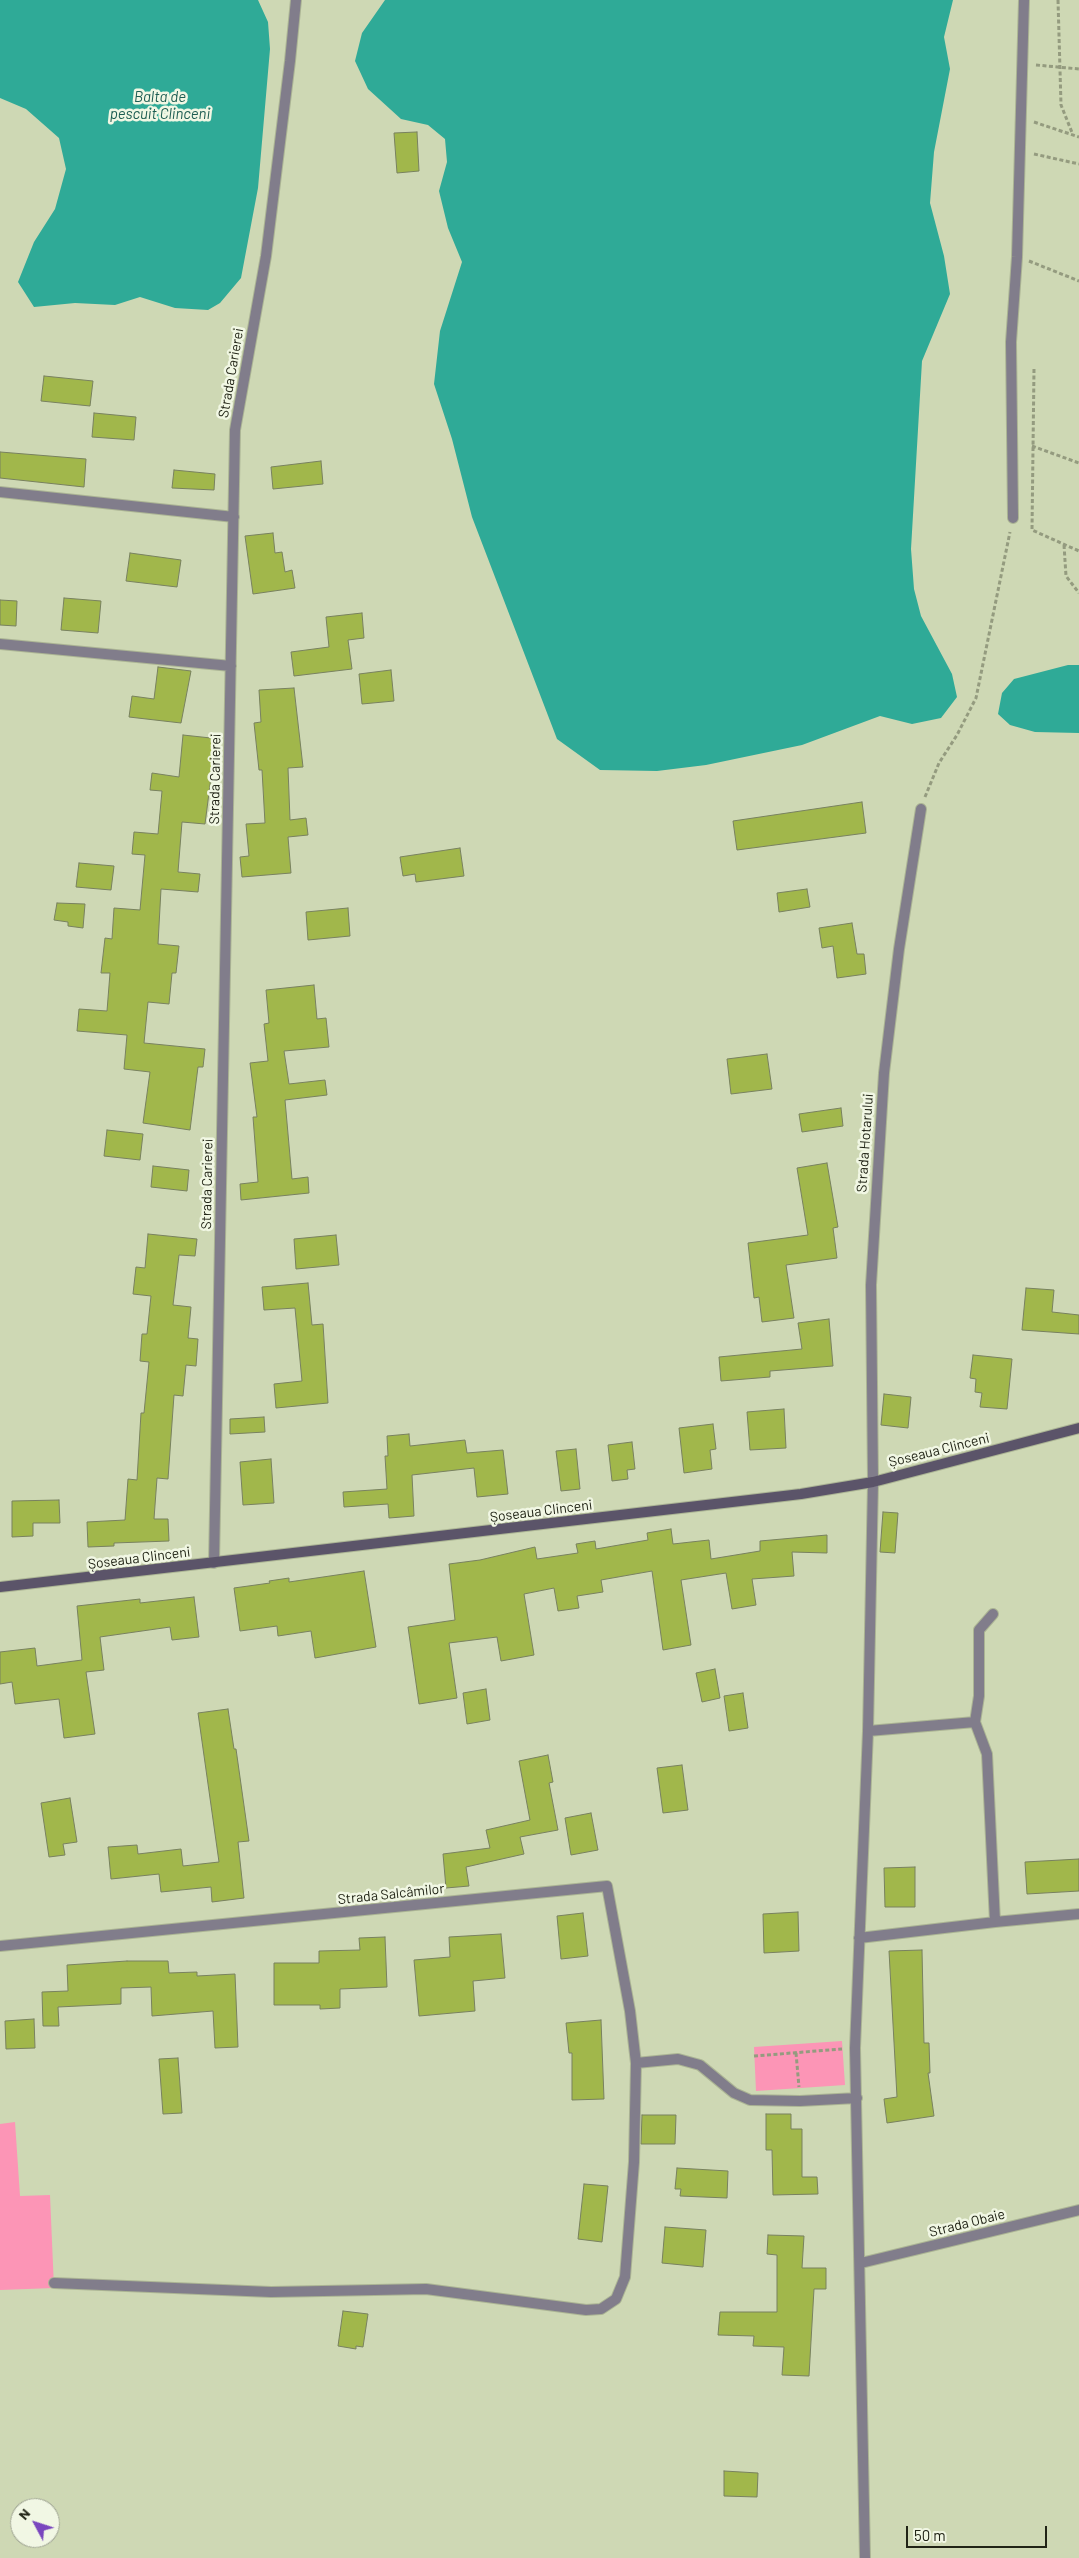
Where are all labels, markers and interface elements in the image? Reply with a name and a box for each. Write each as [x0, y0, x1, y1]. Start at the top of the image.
water label: Balta de pescuit Clinceni [110, 88, 210, 123]
street label: Strada Carierei [215, 327, 247, 419]
street label: Strada Carierei [206, 733, 224, 825]
street label: Strada Hotarului [853, 1093, 877, 1193]
street label: Strada Carierei [198, 1138, 216, 1230]
street label: Șoseaua Clinceni [887, 1429, 991, 1471]
street label: Șoseaua Clinceni [489, 1496, 593, 1526]
street label: Șoseaua Clinceni [87, 1543, 191, 1573]
street label: Strada Salcâmilor [337, 1880, 445, 1908]
street label: Strada Obaie [927, 2205, 1007, 2241]
north arrow [10, 2498, 60, 2548]
text: N [14, 2505, 33, 2523]
scale bar [909, 2516, 1050, 2548]
text: 50 m [914, 2526, 946, 2544]

